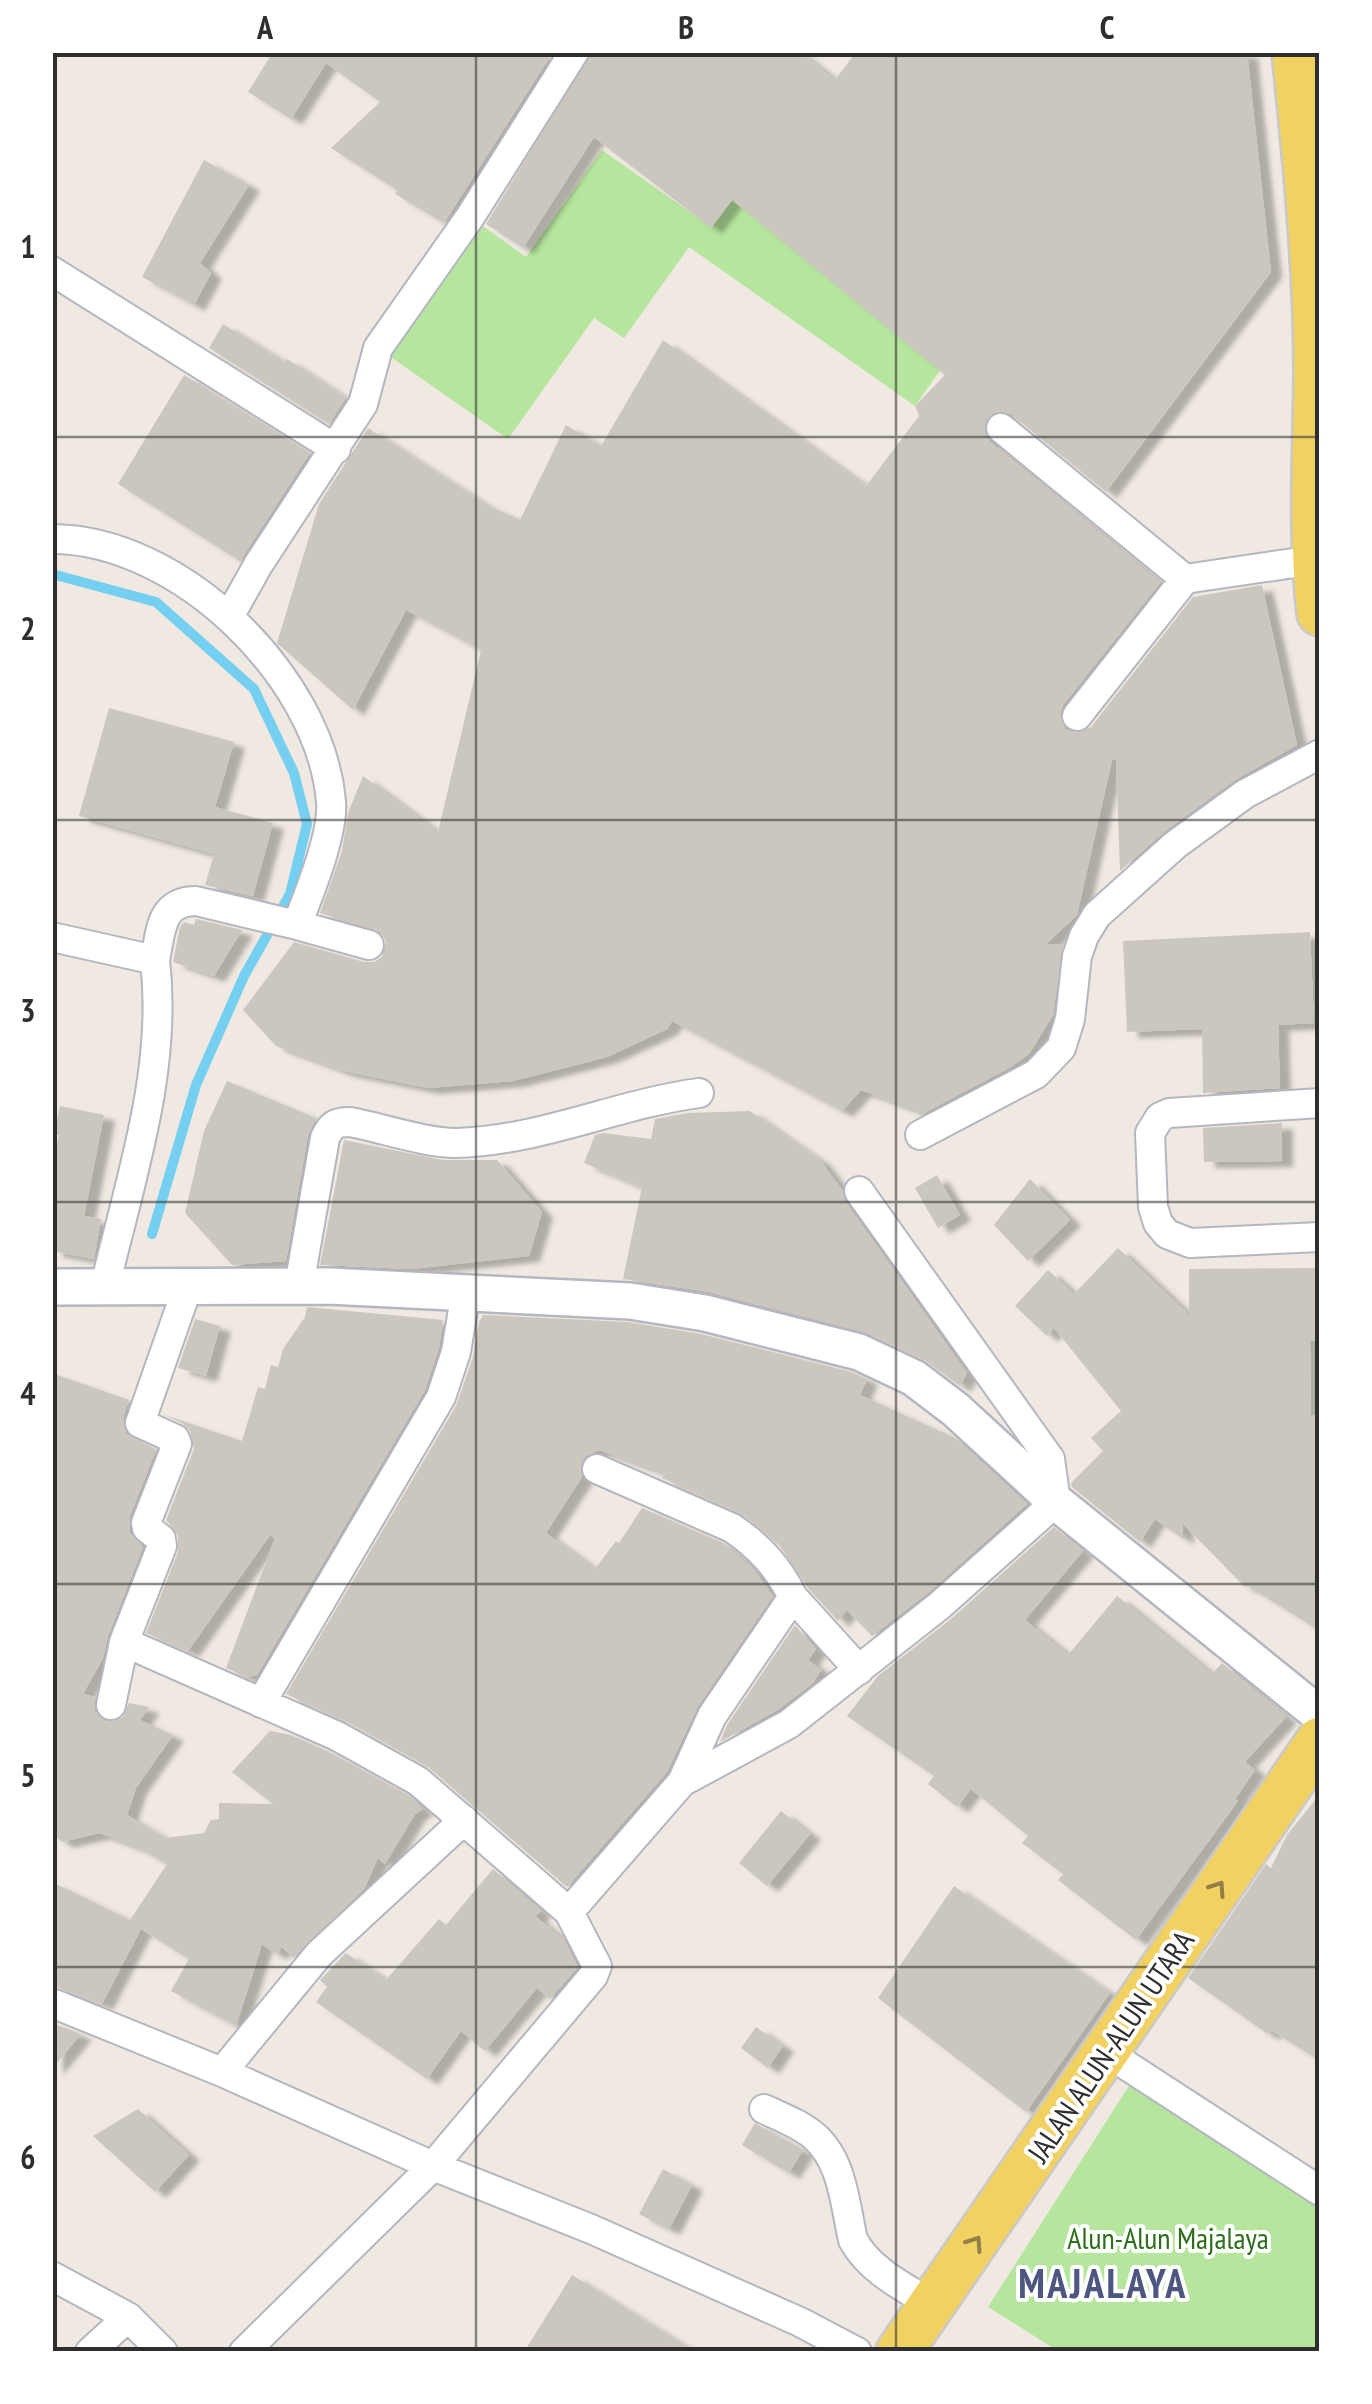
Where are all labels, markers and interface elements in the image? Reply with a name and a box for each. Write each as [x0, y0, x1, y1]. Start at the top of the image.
text: A [256, 6, 274, 48]
text: B [678, 6, 694, 48]
text: C [1100, 6, 1115, 48]
text: 1 [20, 225, 36, 267]
text: 2 [20, 607, 36, 649]
text: 3 [20, 989, 36, 1031]
text: 4 [20, 1372, 36, 1414]
text: 5 [20, 1754, 36, 1796]
one-way arrow [1205, 1881, 1224, 1899]
street label: JALAN ALUN-ALUN UTARA [1017, 1922, 1202, 2170]
text: 6 [20, 2136, 36, 2178]
park label: Alun-Alun Majalaya [1067, 2218, 1269, 2257]
one-way arrow [963, 2236, 981, 2255]
district label: MAJALAYA [1018, 2257, 1188, 2309]

